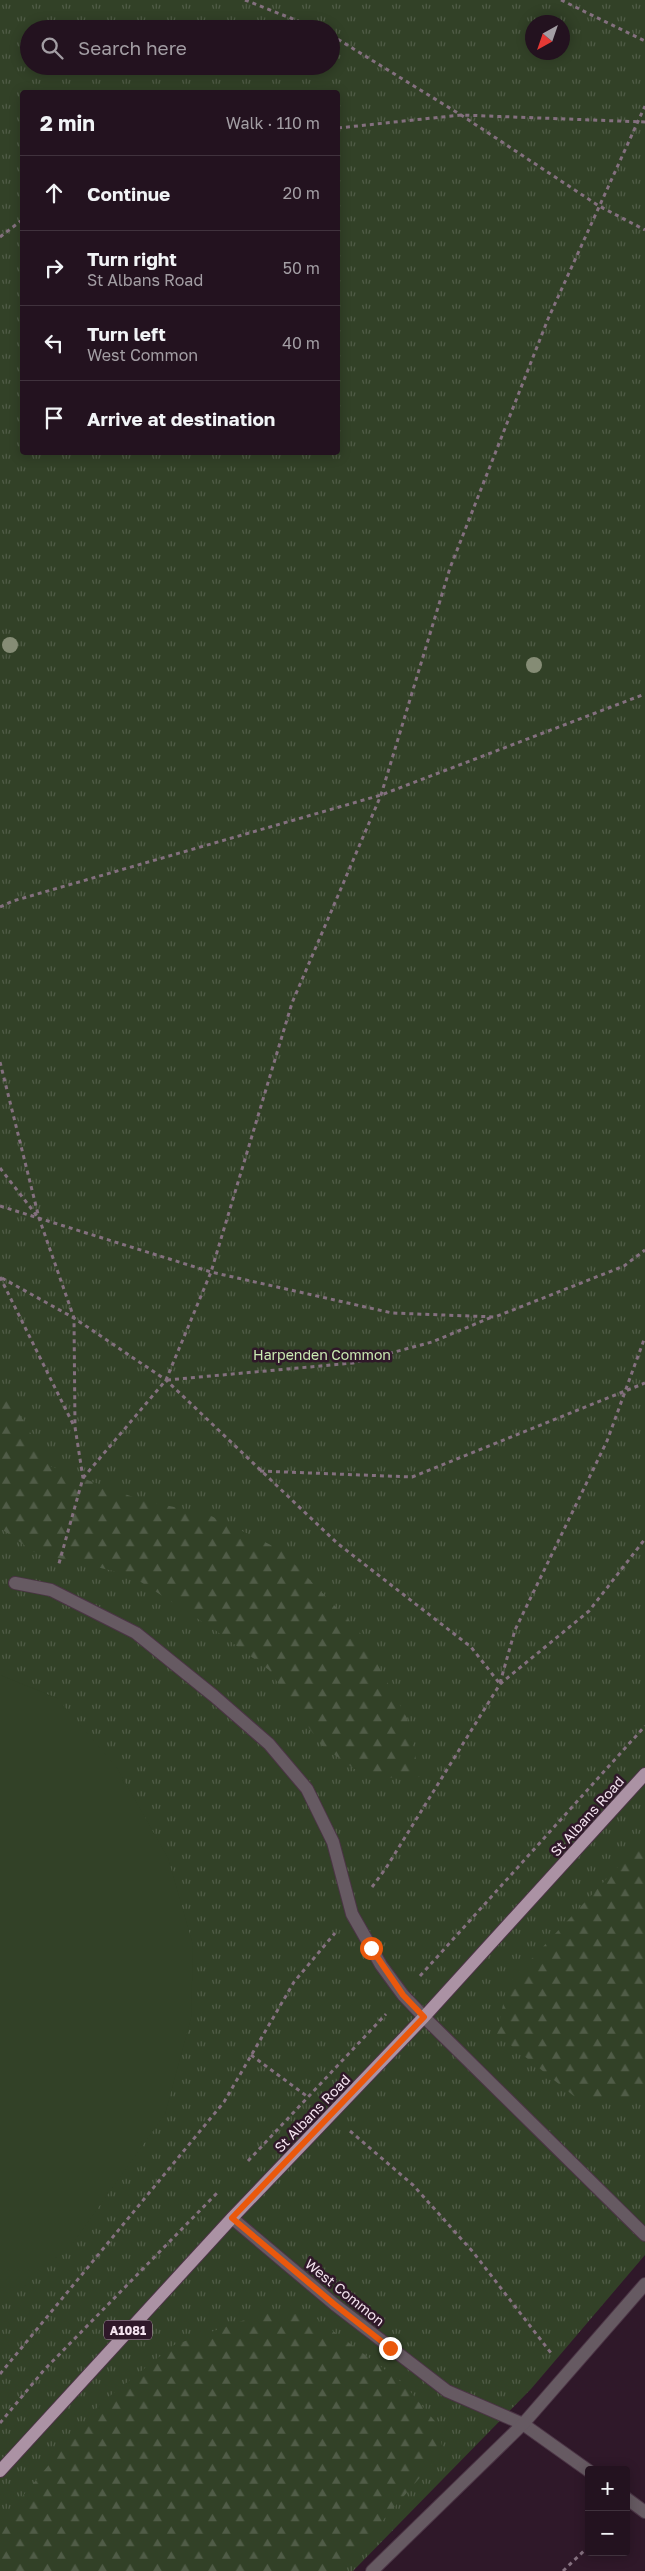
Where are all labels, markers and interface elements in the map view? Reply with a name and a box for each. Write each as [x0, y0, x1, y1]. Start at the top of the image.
north arrow [525, 15, 570, 60]
search box [20, 20, 340, 75]
icon: search [38, 34, 66, 62]
text: Search here [78, 36, 187, 59]
text: 2 min [40, 110, 95, 136]
text: Walk · 110 m [226, 113, 320, 133]
icon: ahead [40, 179, 68, 207]
text: Continue [87, 182, 170, 205]
text: 20 m [283, 183, 320, 203]
text: Turn right [87, 247, 177, 270]
icon: right [40, 254, 68, 282]
text: 50 m [283, 258, 320, 278]
text: St Albans Road [87, 270, 203, 290]
text: Turn left [87, 322, 166, 345]
icon: left [40, 329, 68, 357]
text: 40 m [282, 333, 320, 353]
text: West Common [87, 345, 198, 365]
icon: arrive [40, 404, 68, 432]
text: Arrive at destination [87, 407, 275, 430]
park label: Harpenden Common [253, 1346, 391, 1363]
street label: St Albans Road [547, 1773, 627, 1859]
route start [360, 1937, 383, 1960]
street label: St Albans Road [271, 2071, 353, 2155]
street label: West Common [302, 2255, 388, 2329]
road number: A1081 [104, 2320, 152, 2340]
route end [379, 2337, 402, 2360]
map controls [585, 2466, 630, 2556]
button: + [585, 2466, 630, 2511]
button: − [585, 2511, 630, 2556]

